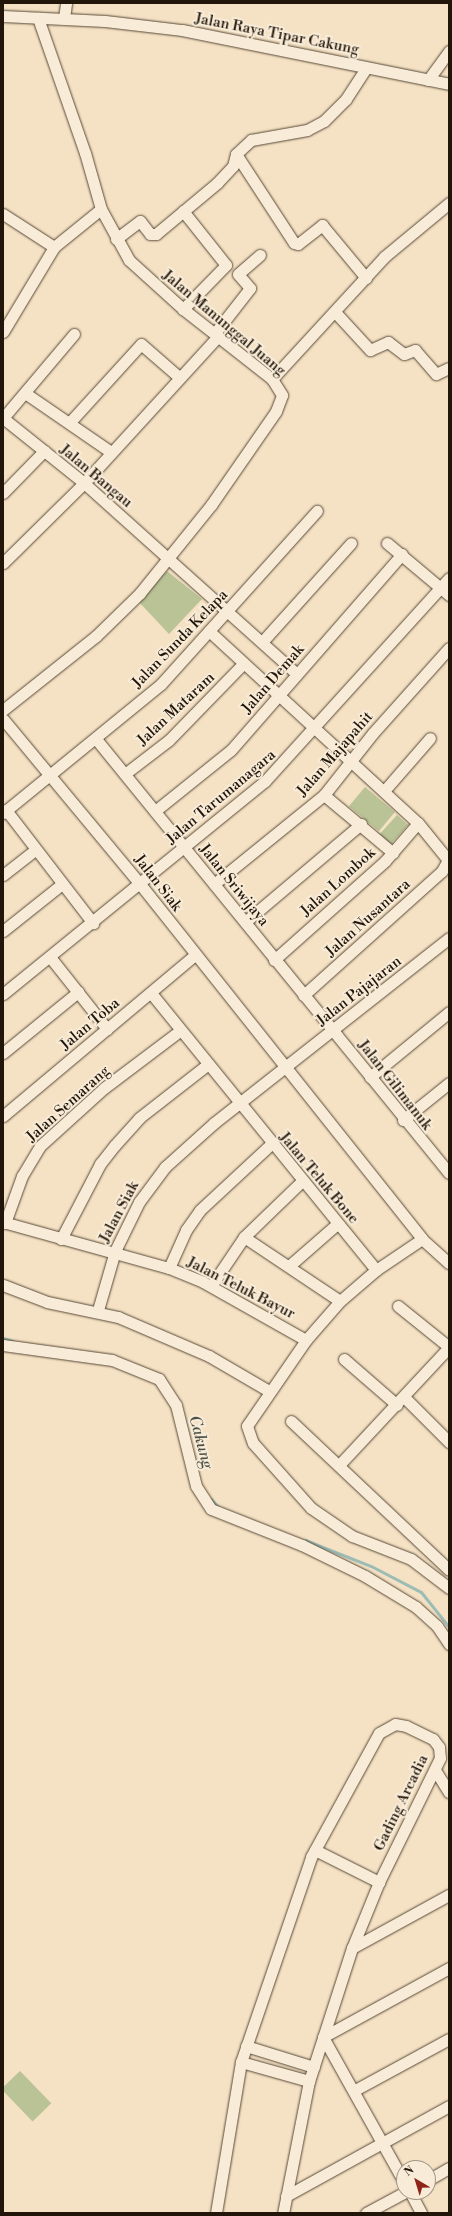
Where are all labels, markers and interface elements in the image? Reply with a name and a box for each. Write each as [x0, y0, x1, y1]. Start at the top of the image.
street label: Jalan Raya Tipar Cakung [193, 9, 361, 59]
street label: Jalan Manunggal Juang [159, 266, 289, 380]
street label: Jalan Bangau [56, 441, 136, 511]
street label: Jalan Sunda Kelapa [128, 586, 232, 692]
street label: Jalan Demak [238, 641, 308, 717]
street label: Jalan Mataram [134, 669, 218, 749]
street label: Jalan Majapahit [293, 708, 377, 800]
street label: Jalan Tarumanagara [163, 746, 279, 848]
street label: Jalan Sriwijaya [195, 840, 273, 930]
street label: Jalan Lombok [297, 844, 379, 920]
street label: Jalan Siak [130, 851, 186, 915]
street label: Jalan Nusantara [322, 875, 414, 961]
street label: Jalan Pajajaran [313, 952, 405, 1030]
street label: Jalan Toba [57, 994, 123, 1054]
street label: Jalan Gilimanuk [354, 1036, 436, 1134]
street label: Jalan Semarang [23, 1062, 113, 1146]
street label: Jalan Teluk Bone [275, 1128, 363, 1228]
street label: Jalan Siak [95, 1178, 143, 1246]
street label: Jalan Teluk Bayur [184, 1253, 298, 1323]
water label: Cakung [185, 1413, 217, 1471]
street label: Gading Arcadia [370, 1752, 432, 1854]
north arrow [396, 2160, 436, 2200]
text: N [401, 2163, 417, 2180]

